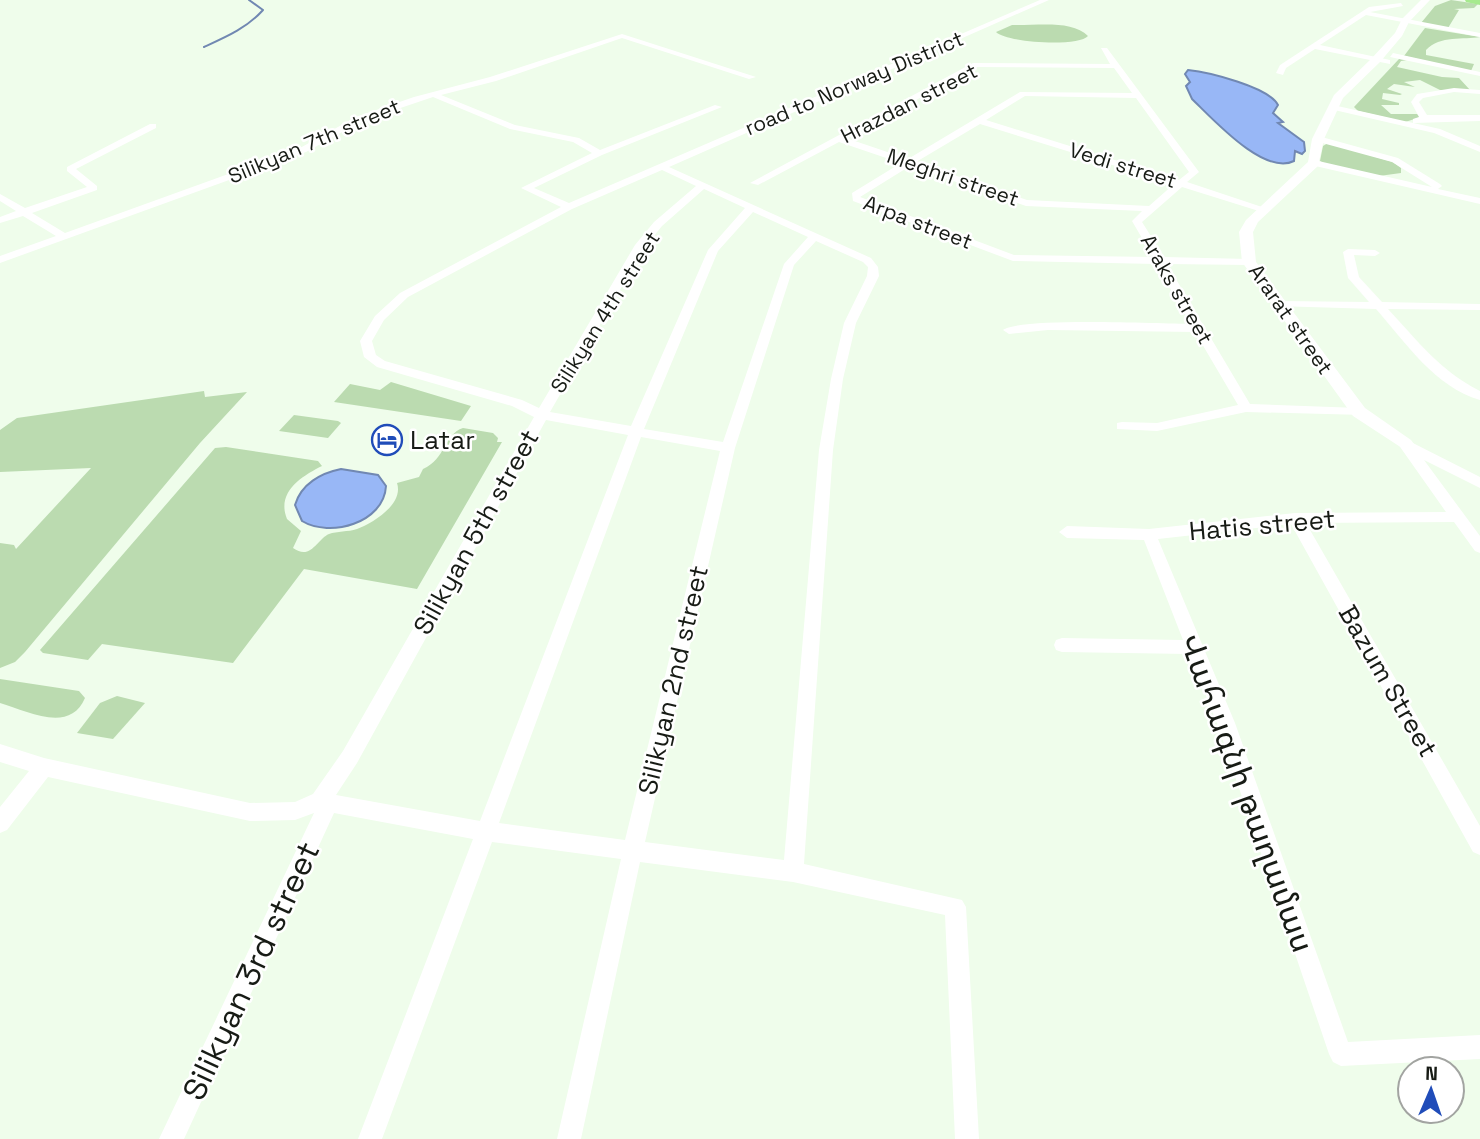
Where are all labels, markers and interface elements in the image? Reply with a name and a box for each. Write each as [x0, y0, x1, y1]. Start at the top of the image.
street label: road to Norway District [741, 25, 967, 141]
street label: Hrazdan street [836, 57, 982, 149]
street label: Silikyan 7th street [224, 92, 404, 190]
street label: Vedi street [1066, 136, 1180, 194]
street label: Meghri street [884, 142, 1022, 212]
street label: Arpa street [860, 189, 976, 255]
street label: Silikyan 4th street [544, 226, 666, 398]
street label: Araks street [1135, 229, 1219, 349]
street label: Ararat street [1243, 258, 1339, 380]
hotel icon: Latar [370, 423, 404, 457]
street label: Silikyan 5th street [405, 423, 547, 641]
place label: Latar [410, 423, 475, 457]
street label: Hatis street [1187, 502, 1337, 548]
street label: Silikyan 2nd street [630, 562, 716, 798]
street label: Bazum Street [1331, 599, 1445, 763]
street label: Վահագնի թաղամաս [1171, 628, 1323, 958]
street label: Silikyan 3rd street [174, 835, 328, 1107]
north arrow [1396, 1055, 1466, 1125]
text: N [1425, 1061, 1438, 1086]

